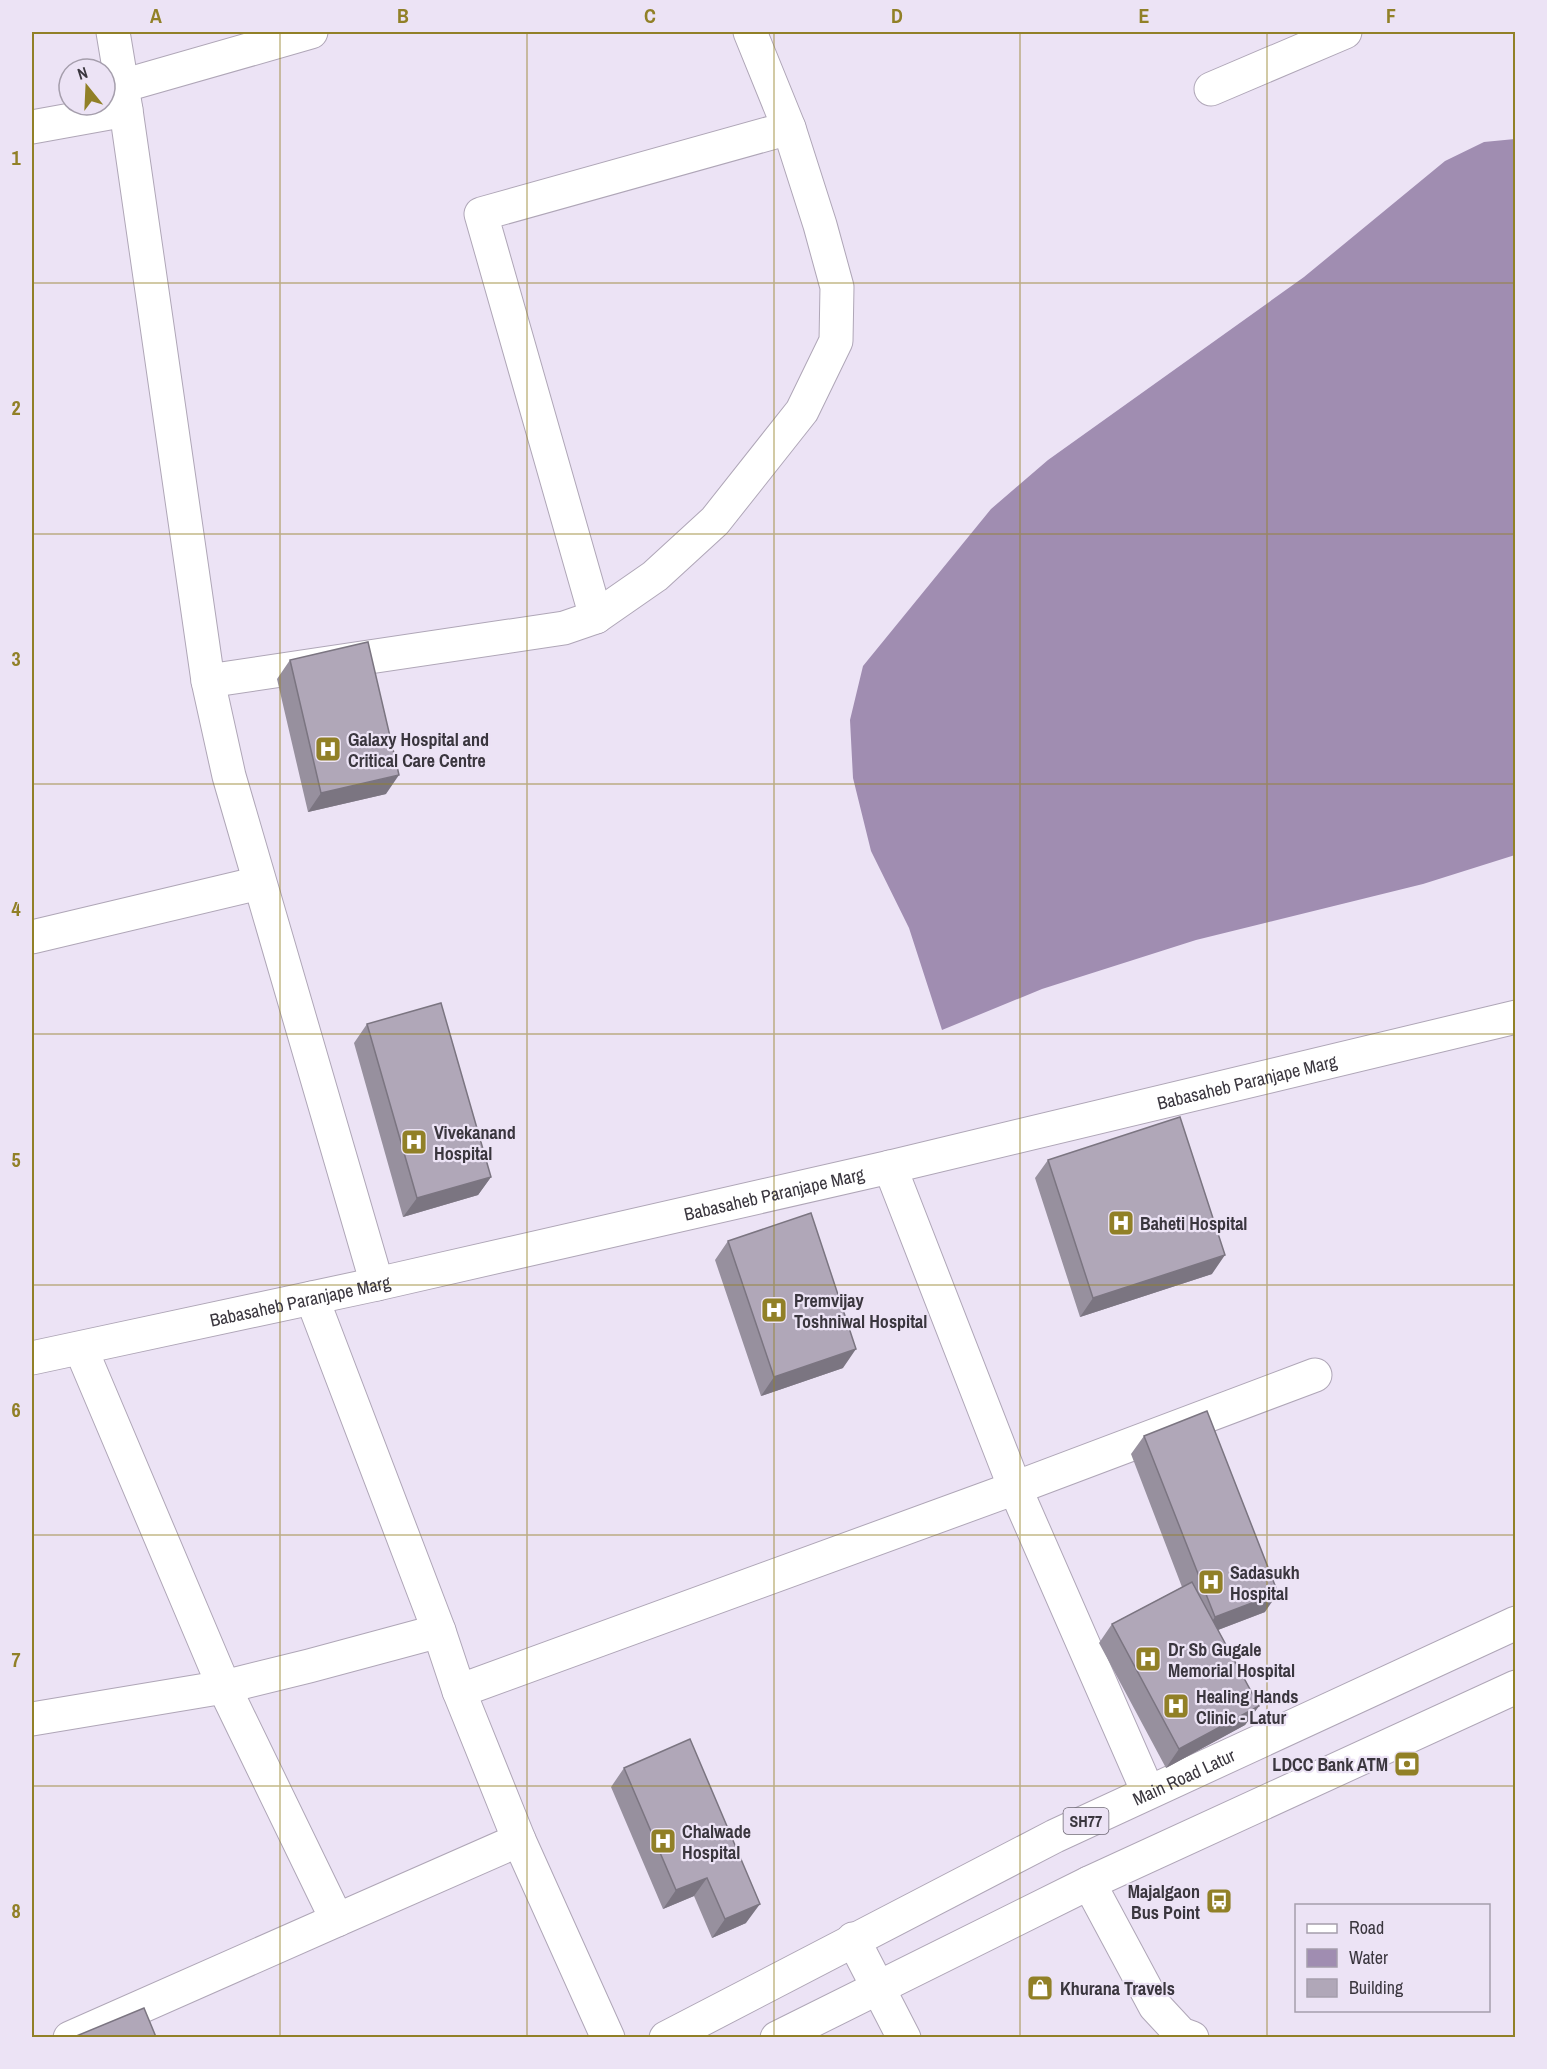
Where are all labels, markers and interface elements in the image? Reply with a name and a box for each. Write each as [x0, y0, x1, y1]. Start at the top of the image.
text: A [150, 2, 162, 29]
text: B [397, 2, 409, 29]
text: C [644, 2, 656, 29]
text: D [891, 2, 903, 29]
text: E [1139, 2, 1150, 29]
text: F [1386, 2, 1396, 29]
north arrow [57, 57, 117, 117]
text: N [74, 61, 90, 85]
text: 1 [11, 144, 21, 171]
text: 2 [11, 394, 21, 421]
text: 3 [11, 645, 21, 672]
place label: Galaxy Hospital and Critical Care Centre [348, 727, 489, 773]
hospital icon: Galaxy Hospital and Critical Care Centre [313, 734, 343, 764]
text: 4 [11, 895, 21, 922]
street label: Babasaheb Paranjape Marg [1154, 1048, 1340, 1115]
place label: Vivekanand Hospital [434, 1120, 516, 1166]
hospital icon: Vivekanand Hospital [399, 1127, 429, 1157]
text: 5 [11, 1146, 21, 1173]
street label: Babasaheb Paranjape Marg [681, 1161, 867, 1226]
hospital icon: Baheti Hospital [1106, 1208, 1136, 1238]
place label: Baheti Hospital [1140, 1211, 1247, 1236]
street label: Babasaheb Paranjape Marg [207, 1269, 393, 1332]
place label: Premvijay Toshniwal Hospital [794, 1288, 927, 1334]
hospital icon: Premvijay Toshniwal Hospital [759, 1295, 789, 1325]
text: 6 [11, 1396, 21, 1423]
place label: Sadasukh Hospital [1230, 1560, 1300, 1606]
hospital icon: Sadasukh Hospital [1196, 1567, 1226, 1597]
place label: Dr Sb Gugale Memorial Hospital [1168, 1637, 1295, 1683]
hospital icon: Dr Sb Gugale Memorial Hospital [1133, 1644, 1163, 1674]
text: 7 [11, 1646, 21, 1673]
place label: Healing Hands Clinic - Latur [1196, 1684, 1299, 1730]
hospital icon: Healing Hands Clinic - Latur [1161, 1691, 1191, 1721]
street label: Main Road Latur [1128, 1742, 1239, 1811]
bank icon: LDCC Bank ATM [1392, 1749, 1422, 1779]
place label: LDCC Bank ATM [1272, 1752, 1388, 1777]
road number: SH77 [1064, 1808, 1108, 1834]
place label: Chalwade Hospital [682, 1819, 751, 1865]
hospital icon: Chalwade Hospital [648, 1826, 678, 1856]
place label: Majalgaon Bus Point [1128, 1879, 1200, 1925]
bus stop icon: Majalgaon Bus Point [1204, 1886, 1234, 1916]
text: 8 [11, 1897, 21, 1924]
legend [1295, 1904, 1490, 2012]
text: Road [1349, 1915, 1384, 1940]
text: Water [1349, 1945, 1388, 1970]
shop icon: Khurana Travels [1025, 1973, 1055, 2003]
text: Building [1349, 1975, 1404, 2000]
place label: Khurana Travels [1060, 1976, 1175, 2001]

